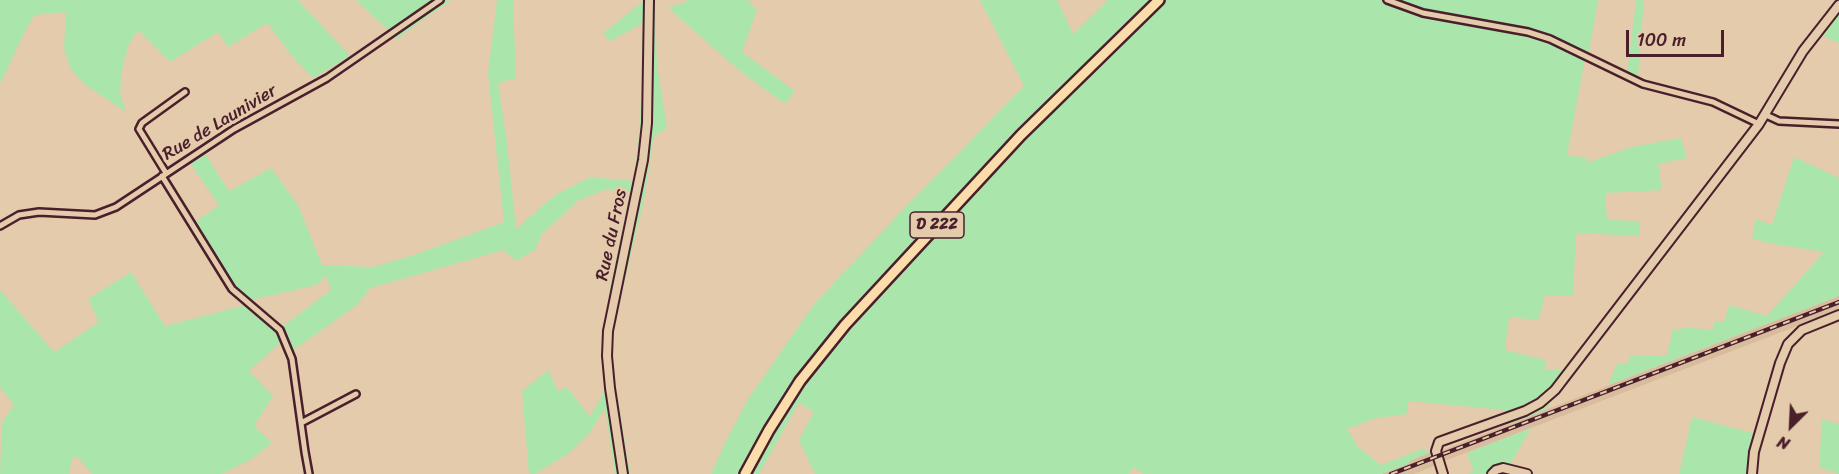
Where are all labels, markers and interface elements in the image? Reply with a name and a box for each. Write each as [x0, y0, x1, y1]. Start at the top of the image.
scale bar [1629, 18, 1726, 56]
text: 100 m [1637, 24, 1686, 56]
street label: Rue de Launivier [159, 80, 281, 166]
street label: Rue du Fros [592, 187, 632, 283]
road number: D 222 [910, 212, 964, 238]
north arrow [1761, 396, 1821, 456]
text: N [1773, 427, 1794, 458]

